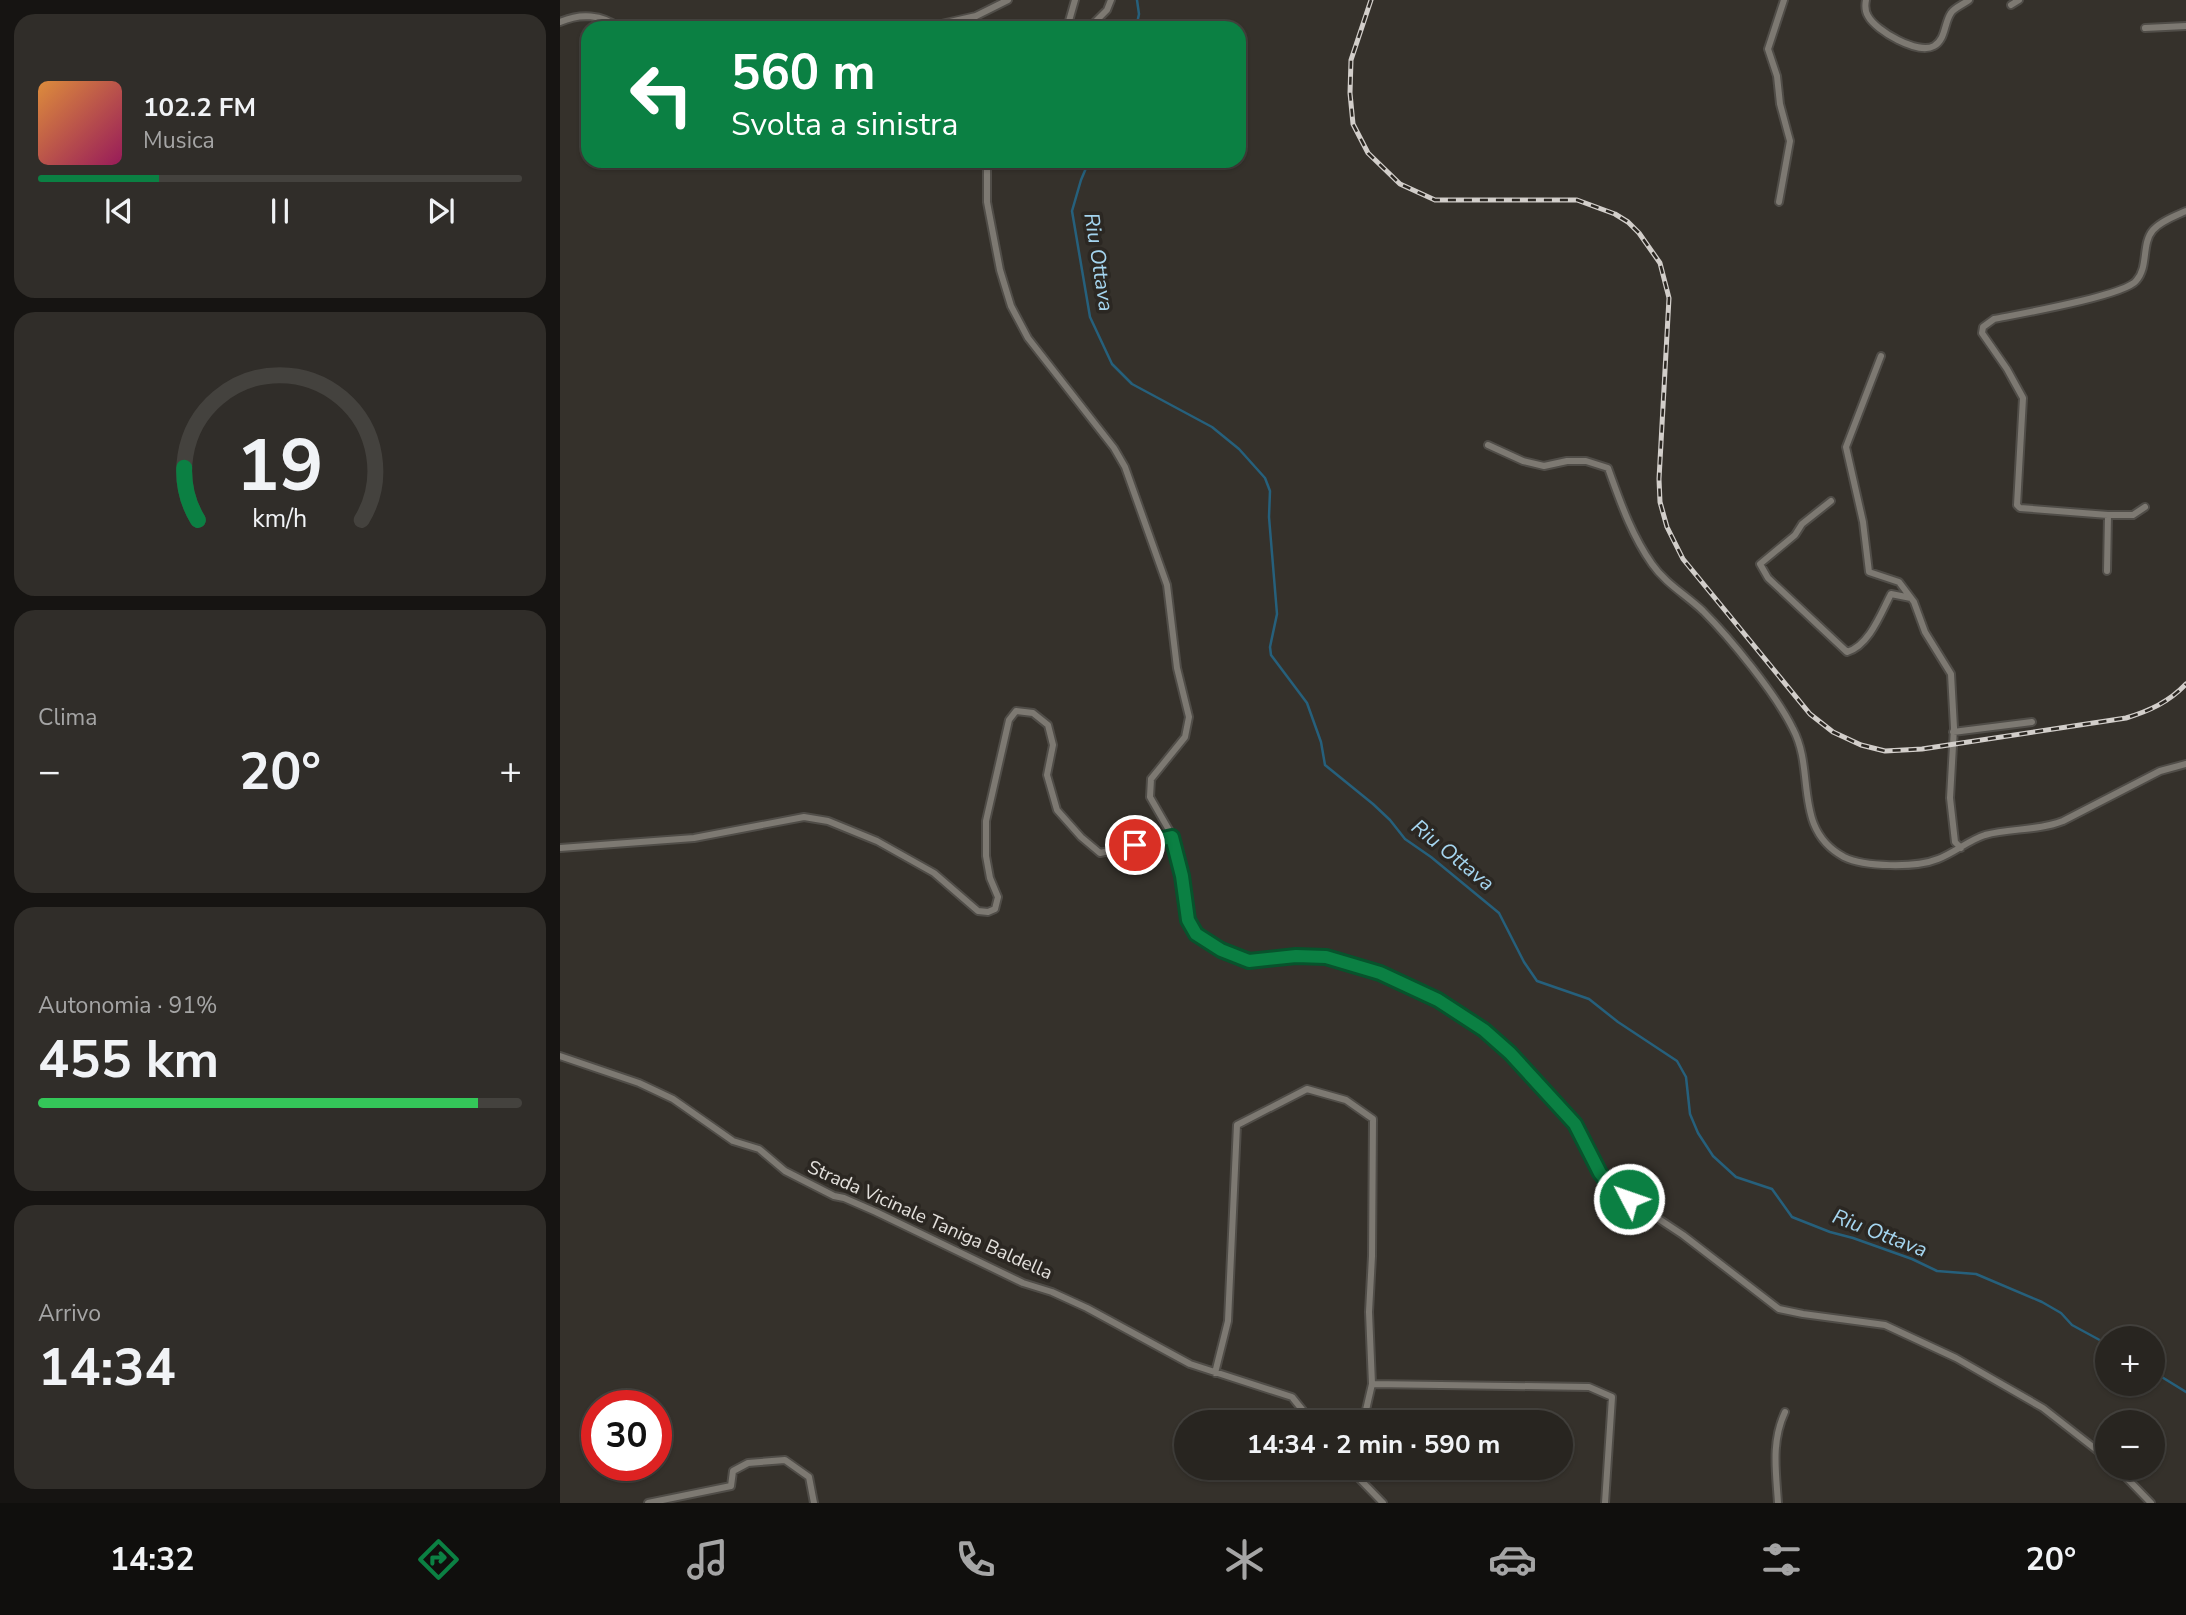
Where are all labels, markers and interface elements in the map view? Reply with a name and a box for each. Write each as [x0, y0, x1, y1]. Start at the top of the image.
text: 560 m [731, 39, 875, 106]
icon: left [616, 49, 707, 140]
text: 102.2 FM [143, 90, 256, 125]
text: Svolta a sinistra [731, 103, 958, 146]
text: Musica [143, 125, 215, 156]
icon: previous [100, 192, 138, 230]
icon: pause [261, 192, 299, 230]
icon: next [422, 192, 460, 230]
water label: Riu Ottava [1077, 211, 1121, 313]
text: 19 [236, 416, 324, 516]
text: km/h [252, 501, 308, 535]
text: Clima [38, 702, 98, 733]
text: 20° [239, 736, 321, 807]
text: − [38, 746, 61, 797]
text: + [499, 746, 522, 797]
water label: Riu Ottava [1406, 813, 1500, 897]
pin [1105, 815, 1165, 875]
icon: arrive [1116, 826, 1154, 864]
text: Autonomia · 91% [38, 990, 218, 1021]
text: 455 km [38, 1024, 219, 1095]
street label: Strada Vicinale Taniga Baldella [803, 1154, 1057, 1286]
position arrow [1592, 1162, 1666, 1236]
water label: Riu Ottava [1829, 1202, 1931, 1264]
text: Arrivo [38, 1298, 101, 1329]
map controls [2095, 1326, 2165, 1480]
button: + [2095, 1326, 2165, 1396]
text: 14:34 [38, 1332, 176, 1403]
speed limit sign: 30 [581, 1390, 672, 1481]
button: − [2095, 1410, 2165, 1480]
text: 14:34 · 2 min · 590 m [1247, 1427, 1500, 1462]
icon: directions [414, 1535, 463, 1584]
icon: music [683, 1535, 732, 1584]
icon: phone [951, 1535, 1000, 1584]
icon: climate [1220, 1535, 1269, 1584]
icon: car [1488, 1535, 1537, 1584]
icon: filters [1757, 1535, 1806, 1584]
text: 14:32 [110, 1538, 195, 1581]
text: 20° [2026, 1538, 2076, 1581]

